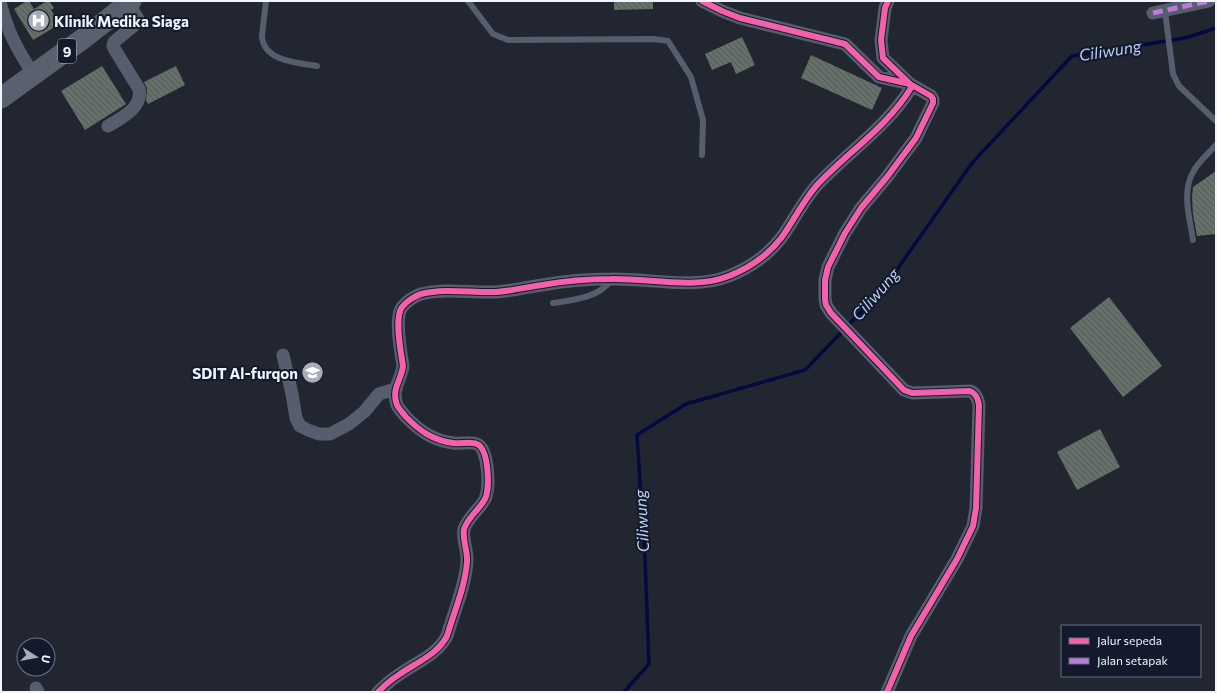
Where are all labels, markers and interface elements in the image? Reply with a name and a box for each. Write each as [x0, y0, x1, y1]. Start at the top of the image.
hospital icon: Klinik Medika Siaga [26, 8, 52, 34]
place label: Klinik Medika Siaga [54, 12, 189, 30]
water label: Ciliwung [1077, 35, 1144, 64]
road number: 9 [58, 39, 76, 63]
water label: Ciliwung [847, 263, 904, 324]
school or university icon: SDIT Al-furqon [300, 360, 326, 386]
place label: SDIT Al-furqon [192, 364, 298, 382]
water label: Ciliwung [630, 488, 652, 553]
legend [1061, 625, 1201, 677]
text: Jalur sepeda [1097, 633, 1162, 648]
north arrow [16, 637, 56, 677]
text: Jalan setapak [1097, 653, 1169, 668]
text: U [39, 654, 53, 664]

